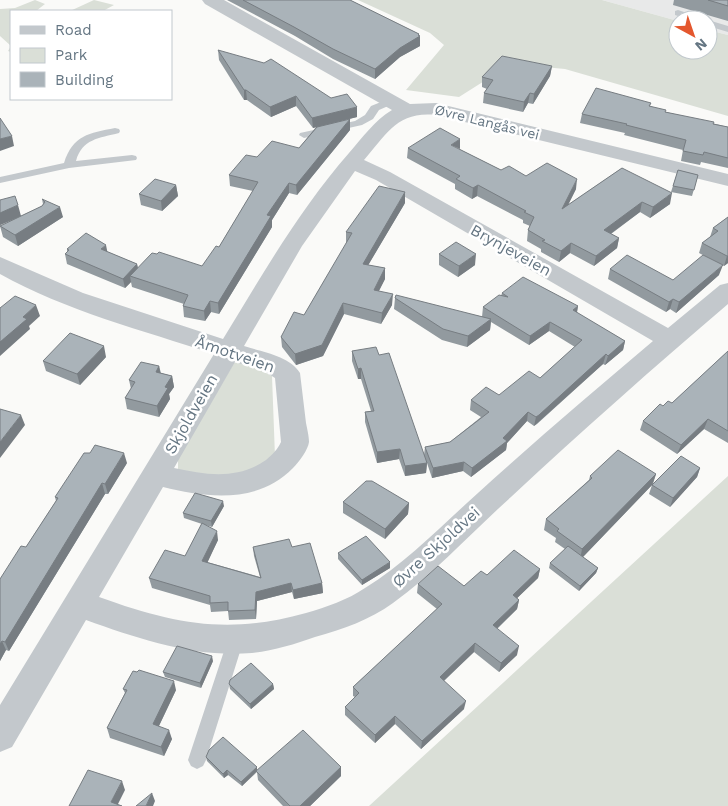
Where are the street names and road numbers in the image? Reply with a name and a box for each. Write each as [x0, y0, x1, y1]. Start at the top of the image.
street label: Øvre Langås vei [433, 101, 541, 143]
street label: Brynjeveien [467, 220, 555, 280]
street label: Åmotveien [193, 332, 277, 376]
street label: Skjoldveien [161, 371, 221, 457]
street label: Øvre Skjoldvei [388, 503, 484, 591]

